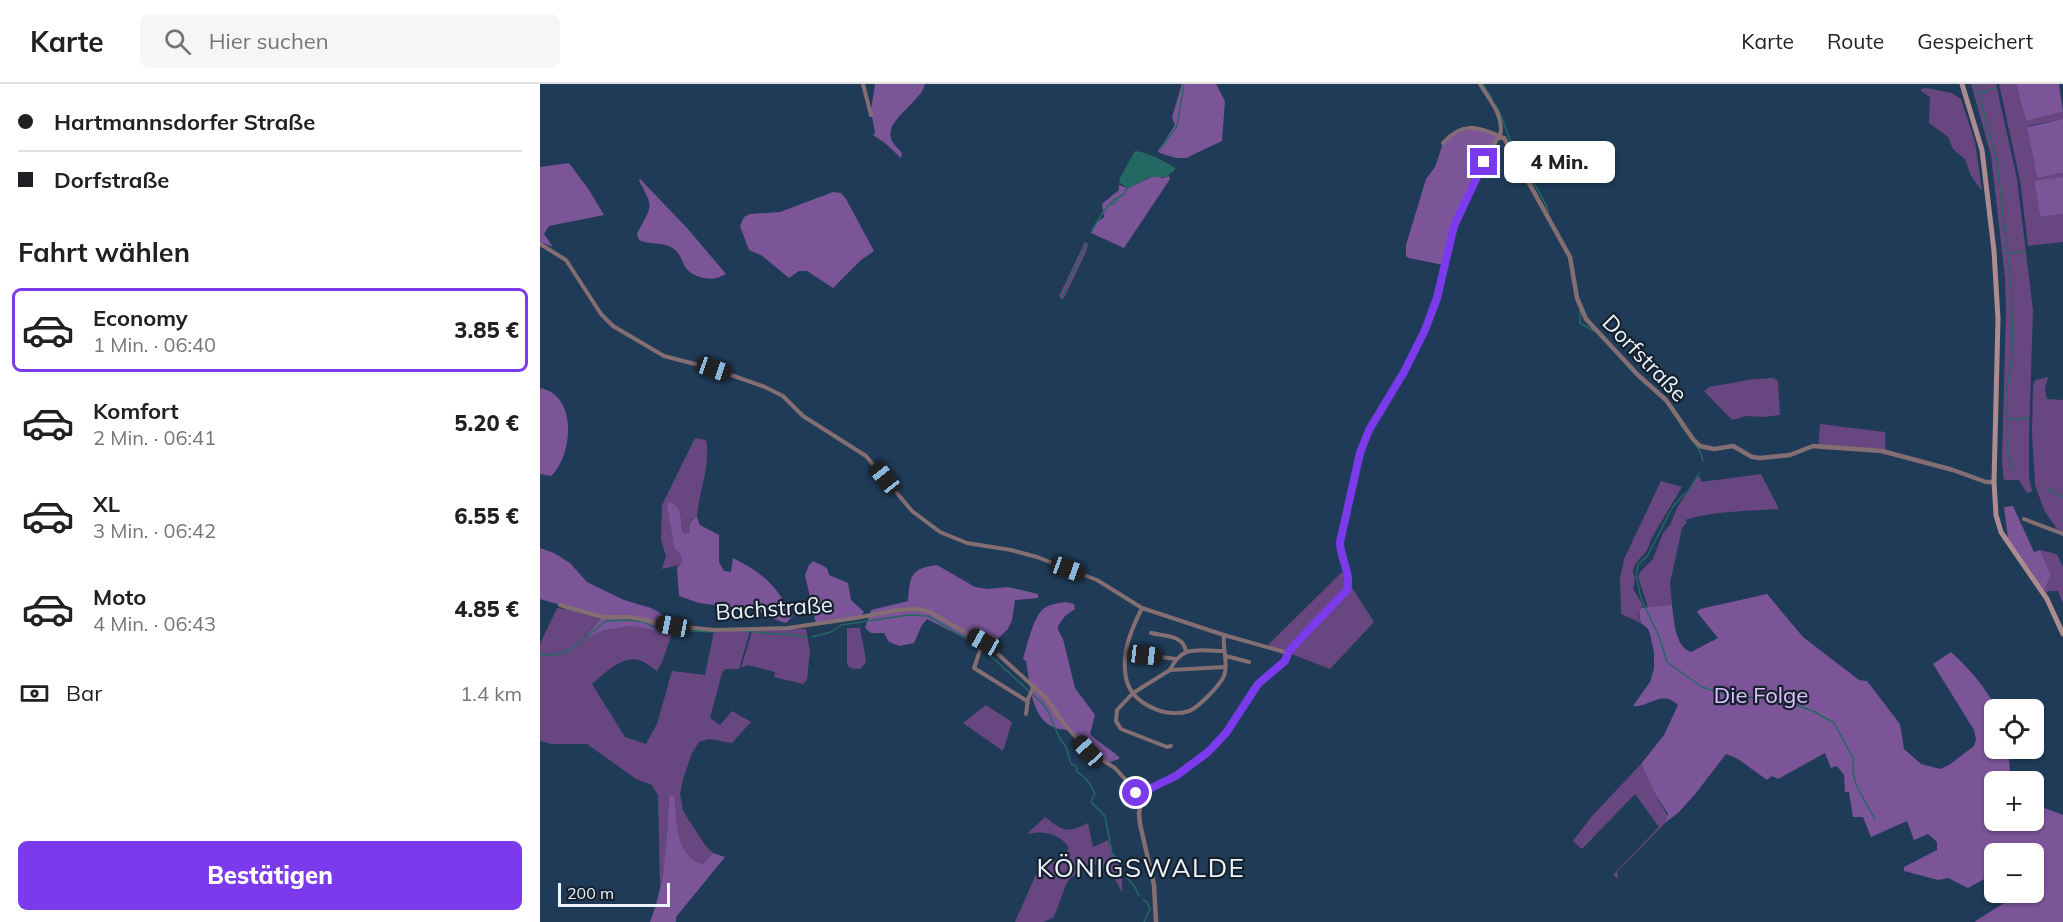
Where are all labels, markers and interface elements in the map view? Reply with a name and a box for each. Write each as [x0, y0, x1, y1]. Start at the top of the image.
search box [140, 14, 560, 68]
text: Karte [30, 24, 104, 59]
icon: search [161, 25, 194, 58]
text: Hier suchen [209, 27, 329, 55]
text: Karte [1741, 28, 1794, 54]
text: Route [1827, 28, 1884, 54]
text: Gespeichert [1917, 28, 2033, 54]
text: Hartmannsdorfer Straße [54, 108, 315, 136]
callout: 4 Min. [1505, 141, 1616, 183]
route end [1470, 148, 1497, 175]
text: 4 Min. [1530, 149, 1589, 174]
text: Dorfstraße [54, 166, 169, 194]
text: Fahrt wählen [18, 235, 190, 269]
icon: car [21, 303, 75, 357]
text: Economy [93, 304, 188, 332]
street label: Dorfstraße [1597, 309, 1693, 407]
text: 3.85 € [454, 316, 519, 344]
text: 1 Min. · 06:40 [93, 332, 216, 357]
car [694, 355, 734, 383]
icon: car [21, 396, 75, 450]
text: Komfort [93, 397, 179, 425]
text: 5.20 € [454, 409, 519, 437]
text: 2 Min. · 06:41 [93, 425, 216, 450]
car [867, 458, 903, 498]
icon: car [21, 489, 75, 543]
text: XL [93, 490, 120, 518]
text: 6.55 € [454, 502, 519, 530]
text: 3 Min. · 06:42 [93, 518, 216, 543]
car [1048, 554, 1088, 584]
icon: car [21, 582, 75, 636]
text: Moto [93, 583, 146, 611]
street label: Bachstraße [714, 590, 834, 626]
text: 4.85 € [454, 595, 519, 623]
text: 4 Min. · 06:43 [93, 611, 216, 636]
car [654, 614, 692, 638]
car [964, 625, 1004, 659]
car [1126, 644, 1164, 666]
icon: cash [18, 677, 51, 710]
text: Bar [66, 679, 102, 707]
text: 1.4 km [460, 681, 522, 706]
park label: Die Folge [1714, 681, 1808, 709]
map controls [1984, 699, 2044, 903]
button: locate [1984, 699, 2044, 759]
car [1069, 732, 1107, 770]
button: + [1984, 771, 2044, 831]
route start [1122, 779, 1149, 806]
button: Bestätigen [18, 841, 522, 910]
button: − [1984, 843, 2044, 903]
district label: KÖNIGSWALDE [1037, 851, 1245, 884]
scale bar [558, 880, 670, 908]
text: 200 m [567, 883, 614, 903]

